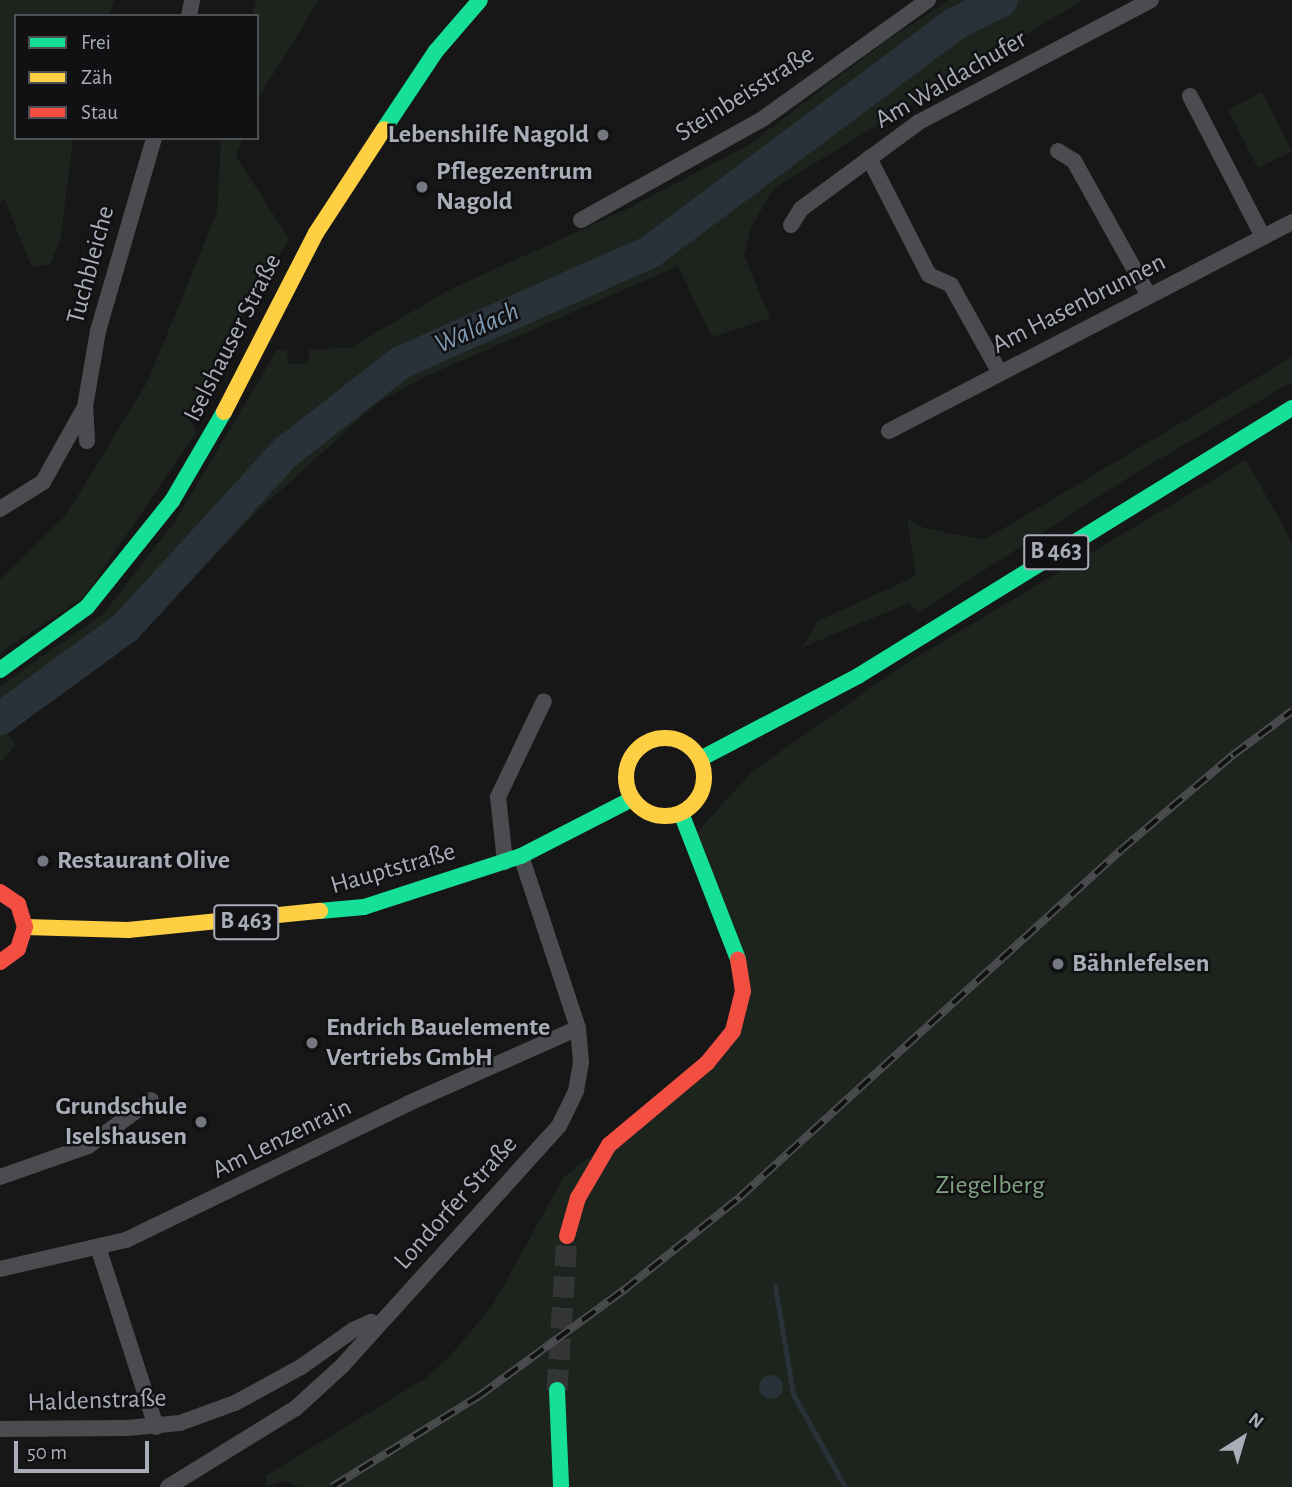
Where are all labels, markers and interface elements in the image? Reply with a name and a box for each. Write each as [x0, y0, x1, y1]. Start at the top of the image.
legend [14, 14, 259, 140]
street label: Am Waldachufer [870, 24, 1032, 136]
text: Frei [81, 32, 111, 53]
street label: Steinbeisstraße [670, 39, 820, 149]
text: Zäh [81, 67, 113, 88]
text: Stau [81, 102, 118, 123]
place label: Lebenshilfe Nagold [388, 119, 589, 151]
marker: Lebenshilfe Nagold [595, 127, 611, 143]
place label: Pflegezentrum Nagold [436, 156, 593, 218]
marker: Pflegezentrum Nagold [414, 179, 430, 195]
street label: Tuchbleiche [60, 202, 122, 328]
street label: Am Hasenbrunnen [987, 247, 1171, 361]
street label: Iselshauser Straße [177, 249, 289, 427]
water label: Waldach [430, 295, 524, 361]
road number: B 463 [1023, 532, 1089, 572]
street label: Hauptstraße [327, 836, 459, 902]
place label: Restaurant Olive [57, 845, 230, 877]
marker: Restaurant Olive [35, 853, 51, 869]
road number: B 463 [213, 902, 279, 942]
place label: Bähnlefelsen [1072, 948, 1209, 980]
marker: Bähnlefelsen [1050, 956, 1066, 972]
place label: Endrich Bauelemente Vertriebs GmbH [326, 1012, 550, 1074]
marker: Endrich Bauelemente Vertriebs GmbH [304, 1035, 320, 1051]
place label: Grundschule Iselshausen [56, 1091, 187, 1152]
street label: Am Lenzenrain [207, 1092, 357, 1186]
marker: Grundschule Iselshausen [193, 1114, 209, 1130]
street label: Londorfer Straße [388, 1129, 524, 1277]
park label: Ziegelberg [935, 1170, 1045, 1202]
street label: Haldenstraße [27, 1383, 167, 1419]
north arrow [1208, 1403, 1278, 1473]
text: N [1245, 1409, 1267, 1432]
scale bar [18, 1428, 152, 1472]
text: 50 m [27, 1442, 67, 1463]

